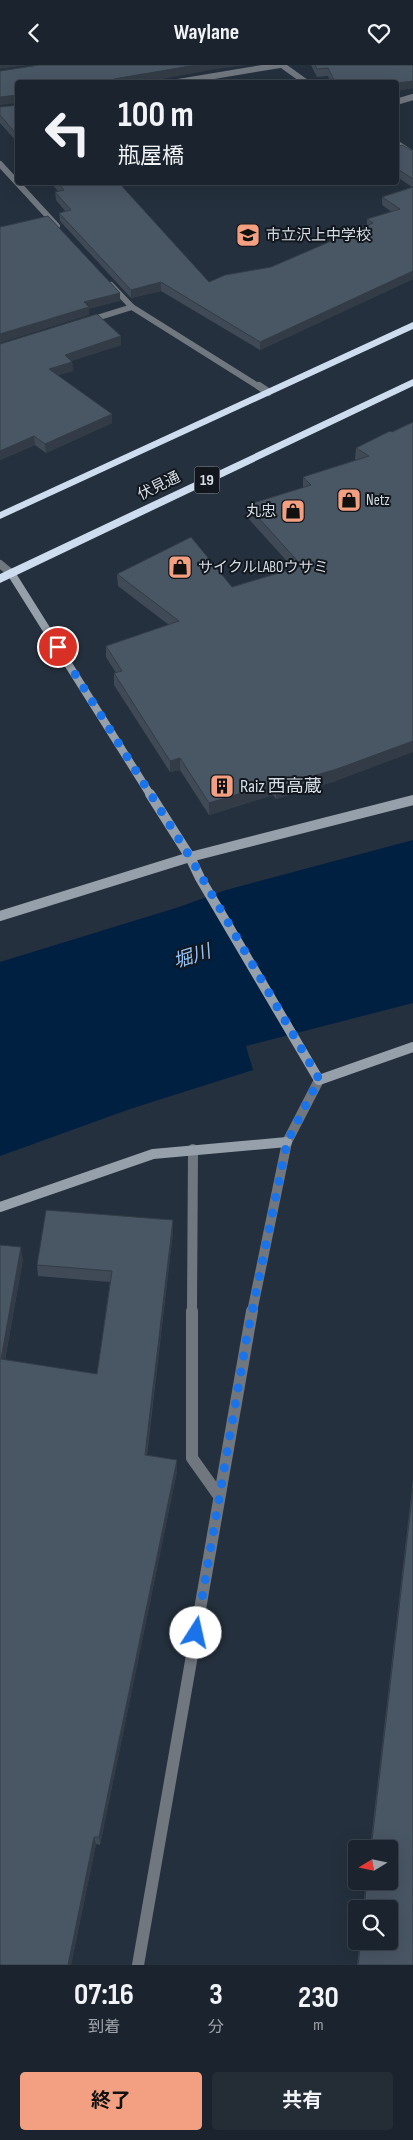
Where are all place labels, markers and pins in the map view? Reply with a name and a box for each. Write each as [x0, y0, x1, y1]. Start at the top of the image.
school or university icon: 市立沢上中学校 [235, 222, 261, 248]
place label: 市立沢上中学校 [266, 226, 371, 245]
shop icon: Netz [336, 487, 362, 513]
place label: Netz [366, 491, 390, 510]
shop icon: 丸忠 [280, 498, 306, 524]
place label: 丸忠 [246, 502, 276, 521]
shop icon: サイクルLABOウサミ [167, 554, 193, 580]
place label: サイクルLABOウサミ [198, 558, 328, 577]
pin [37, 626, 79, 668]
building icon: Raiz 西高蔵 [209, 773, 235, 799]
place label: Raiz 西高蔵 [240, 776, 322, 797]

